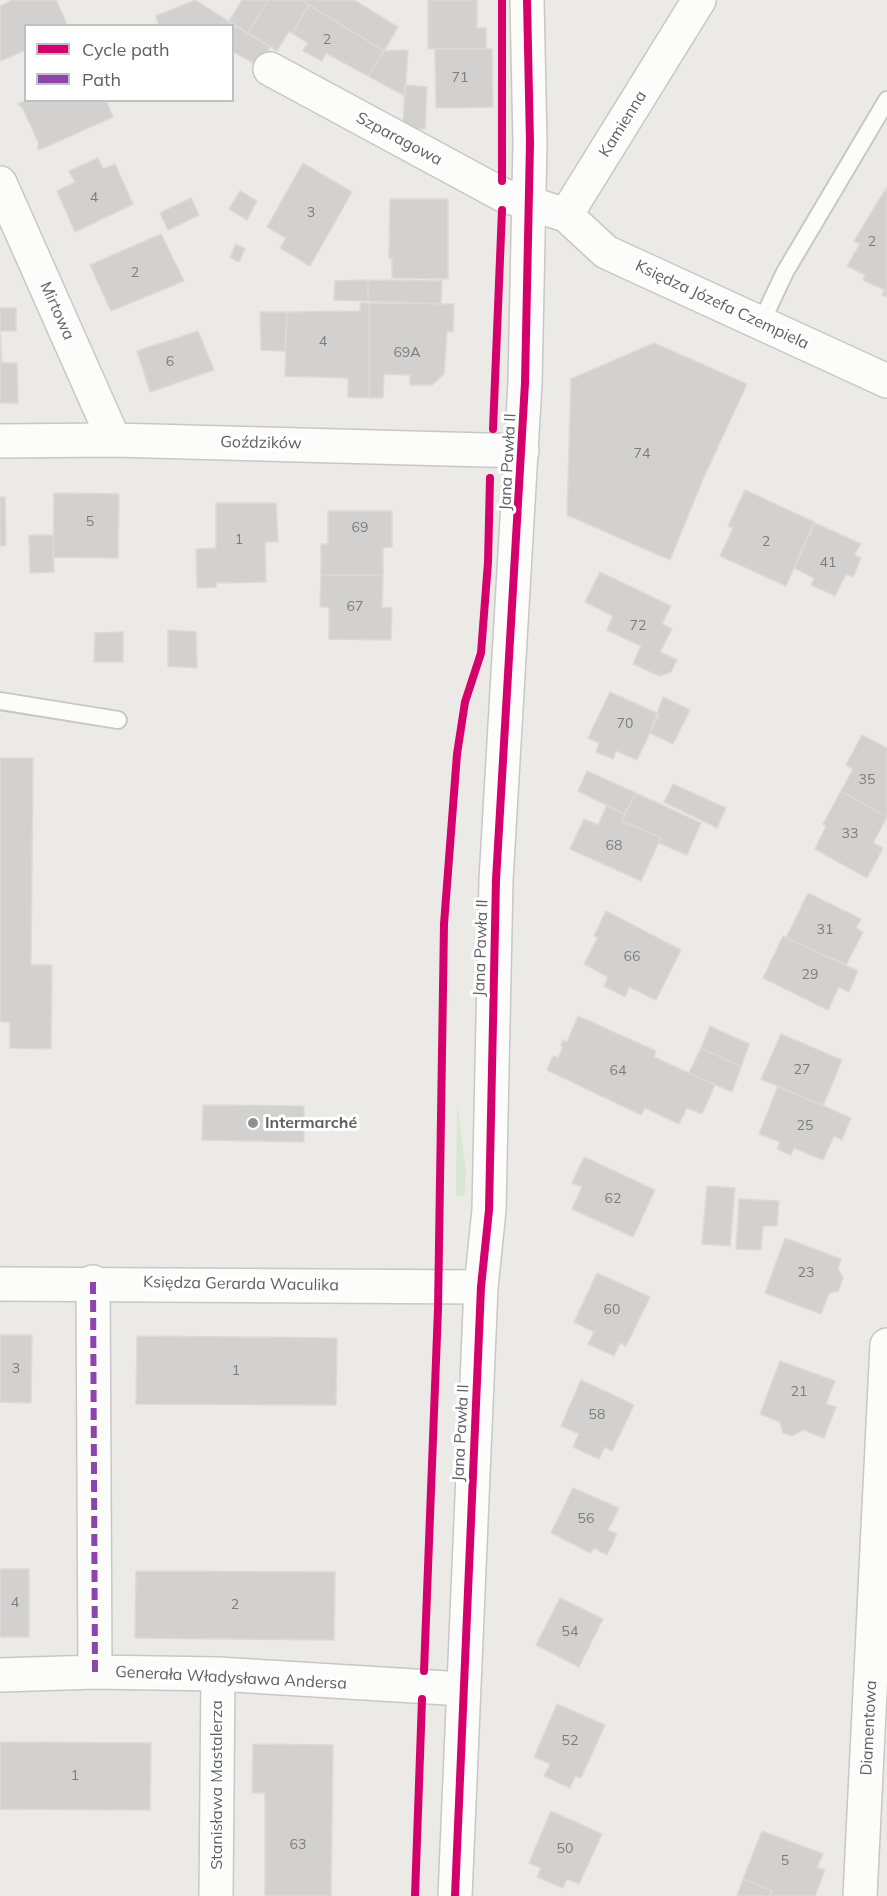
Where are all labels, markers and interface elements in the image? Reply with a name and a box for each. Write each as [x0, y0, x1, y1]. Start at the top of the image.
legend [24, 24, 234, 102]
house number: 2 [323, 32, 331, 48]
text: Cycle path [82, 38, 169, 61]
text: Path [82, 68, 121, 91]
house number: 71 [452, 70, 468, 86]
street label: Kamienna [595, 87, 651, 161]
street label: Szparagowa [353, 108, 445, 170]
house number: 4 [90, 190, 98, 206]
house number: 3 [307, 205, 315, 221]
house number: 2 [868, 234, 876, 250]
street label: Księdza Józefa Czempiela [632, 256, 812, 354]
house number: 2 [131, 265, 139, 281]
street label: Mirtowa [36, 279, 78, 343]
house number: 4 [319, 334, 327, 350]
house number: 69A [393, 345, 421, 361]
house number: 6 [166, 354, 174, 370]
street label: Jana Pawła II [496, 413, 520, 511]
street label: Goździków [220, 433, 302, 453]
house number: 74 [634, 446, 650, 462]
house number: 5 [86, 514, 94, 530]
house number: 69 [352, 520, 368, 536]
house number: 1 [235, 532, 243, 548]
house number: 2 [762, 534, 770, 550]
house number: 41 [820, 555, 836, 571]
house number: 67 [347, 599, 363, 615]
house number: 72 [630, 618, 646, 634]
house number: 70 [617, 716, 633, 732]
house number: 35 [859, 772, 875, 788]
house number: 33 [842, 826, 858, 842]
house number: 68 [606, 838, 622, 854]
street label: Jana Pawła II [470, 899, 492, 997]
house number: 31 [817, 922, 833, 938]
house number: 66 [624, 949, 640, 965]
house number: 29 [802, 967, 818, 983]
house number: 27 [794, 1062, 810, 1078]
house number: 64 [610, 1063, 626, 1079]
place label: Intermarché [265, 1113, 357, 1133]
marker: Intermarché [246, 1116, 260, 1130]
house number: 25 [797, 1118, 813, 1134]
house number: 62 [605, 1191, 621, 1207]
house number: 23 [798, 1265, 814, 1281]
street label: Księdza Gerarda Waculika [143, 1273, 339, 1295]
house number: 60 [604, 1302, 620, 1318]
house number: 3 [12, 1361, 20, 1377]
house number: 1 [232, 1363, 240, 1379]
street label: Jana Pawła II [449, 1384, 473, 1482]
house number: 21 [791, 1384, 807, 1400]
house number: 58 [589, 1407, 605, 1423]
house number: 56 [578, 1511, 594, 1527]
house number: 4 [11, 1595, 19, 1611]
house number: 2 [231, 1597, 239, 1613]
house number: 54 [562, 1624, 578, 1640]
street label: Generała Władysława Andersa [115, 1662, 347, 1694]
street label: Diamentowa [857, 1680, 881, 1776]
street label: Stanisława Mastalerza [207, 1700, 227, 1870]
house number: 52 [562, 1733, 578, 1749]
house number: 1 [71, 1768, 79, 1784]
house number: 63 [290, 1837, 306, 1853]
house number: 50 [557, 1841, 573, 1857]
house number: 5 [781, 1853, 789, 1869]

